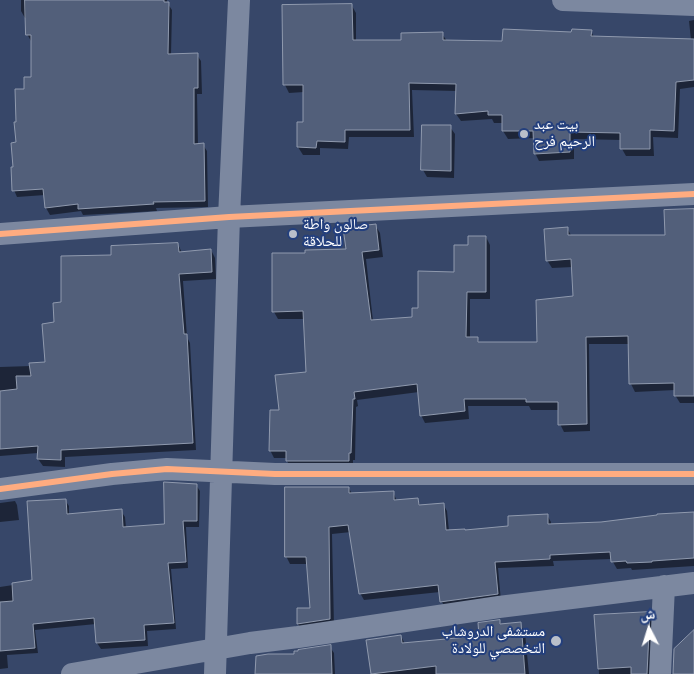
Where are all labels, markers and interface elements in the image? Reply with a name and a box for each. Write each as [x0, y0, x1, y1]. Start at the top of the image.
place label: بيت عبد الرحيم فرح [534, 116, 595, 151]
marker: بيت عبد الرحيم فرح [518, 128, 530, 140]
place label: صالون واطة للحلاقة [303, 216, 368, 251]
marker: صالون واطة للحلاقة [287, 228, 299, 240]
north arrow [624, 604, 674, 654]
text: ش [639, 604, 656, 624]
place label: مستشفى الدروشاب التخصصي للولادة [441, 623, 545, 658]
marker: مستشفى الدروشاب التخصصي للولادة [549, 634, 563, 648]

